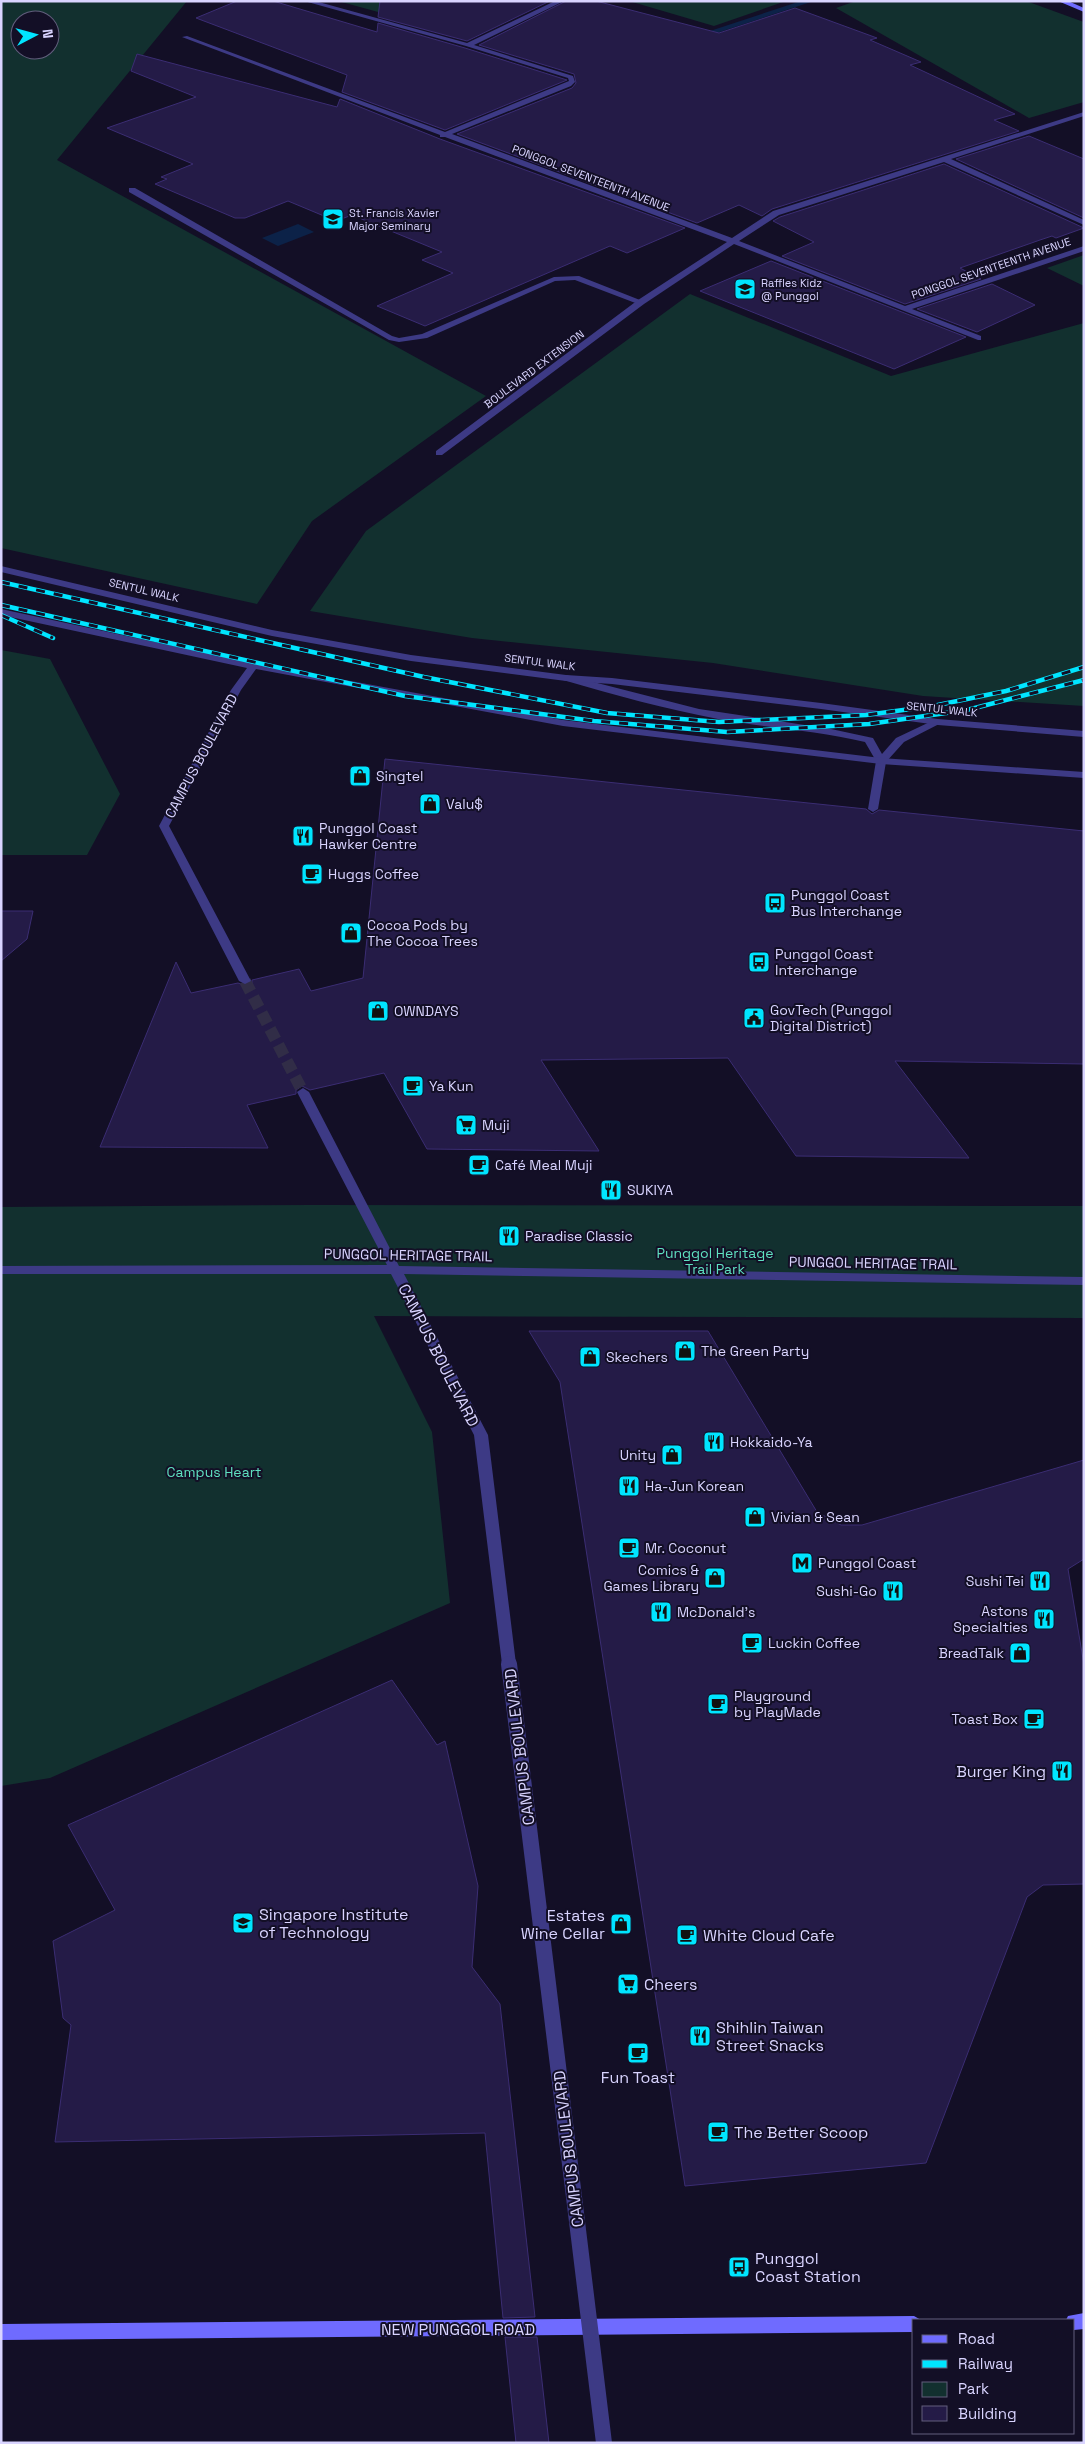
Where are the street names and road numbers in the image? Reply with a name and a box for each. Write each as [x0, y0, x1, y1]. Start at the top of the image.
street label: PONGGOL SEVENTEENTH AVENUE [510, 141, 672, 215]
street label: PONGGOL SEVENTEENTH AVENUE [909, 234, 1073, 302]
street label: BOULEVARD EXTENSION [481, 327, 587, 411]
street label: SENTUL WALK [108, 575, 181, 605]
street label: SENTUL WALK [504, 651, 577, 673]
street label: CAMPUS BOULEVARD [161, 691, 241, 821]
street label: SENTUL WALK [906, 698, 979, 720]
street label: PUNGGOL HERITAGE TRAIL [324, 1245, 493, 1265]
street label: PUNGGOL HERITAGE TRAIL [789, 1253, 958, 1273]
street label: CAMPUS BOULEVARD [393, 1280, 484, 1430]
street label: CAMPUS BOULEVARD [499, 1667, 540, 1827]
street label: CAMPUS BOULEVARD [548, 2069, 589, 2229]
street label: NEW PUNGGOL ROAD [381, 2319, 535, 2340]

